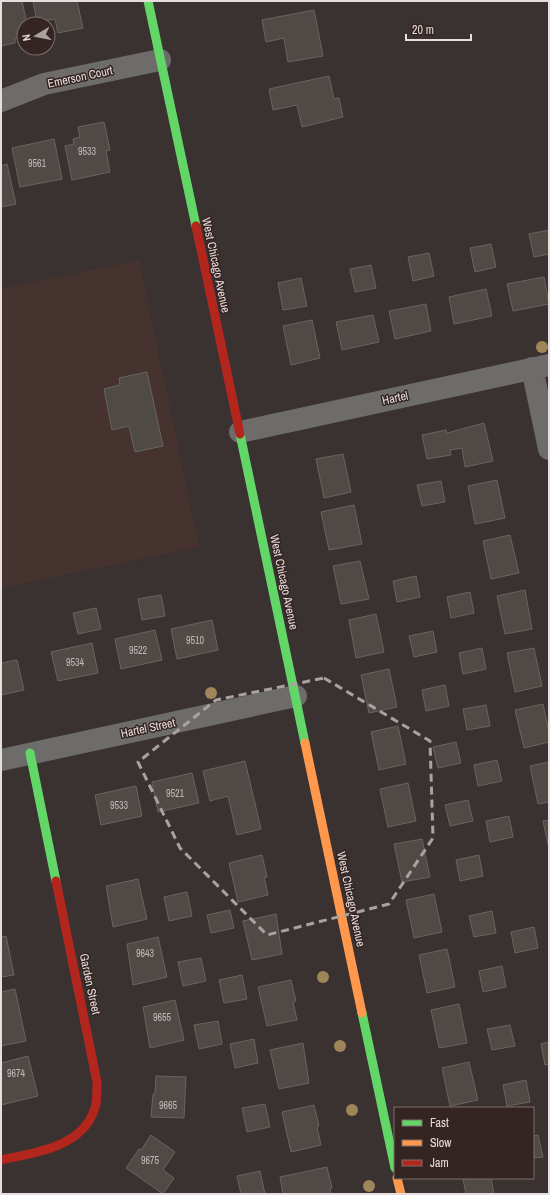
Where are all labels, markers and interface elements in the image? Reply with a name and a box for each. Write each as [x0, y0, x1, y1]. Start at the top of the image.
north arrow [16, 16, 56, 56]
scale bar [406, 16, 471, 42]
text: 20 m [412, 22, 434, 38]
text: N [19, 33, 34, 42]
street label: Emerson Court [46, 62, 114, 92]
house number: 9533 [78, 145, 97, 158]
house number: 9561 [28, 157, 47, 170]
street label: West Chicago Avenue [198, 216, 234, 314]
street label: Hartel [380, 387, 410, 409]
street label: West Chicago Avenue [266, 533, 302, 631]
house number: 9510 [186, 634, 205, 647]
house number: 9522 [129, 644, 148, 657]
house number: 9534 [66, 656, 85, 669]
street label: Hartel Street [119, 714, 177, 742]
house number: 9521 [166, 787, 185, 800]
house number: 9533 [110, 799, 129, 812]
street label: West Chicago Avenue [333, 850, 369, 948]
house number: 9643 [136, 947, 155, 960]
street label: Garden Street [76, 952, 104, 1016]
house number: 9655 [153, 1011, 172, 1024]
house number: 9674 [7, 1067, 26, 1080]
house number: 9665 [159, 1099, 178, 1112]
legend [394, 1107, 534, 1179]
text: Fast [430, 1115, 449, 1131]
text: Slow [430, 1135, 452, 1151]
house number: 9675 [141, 1154, 160, 1167]
text: Jam [430, 1155, 449, 1171]

